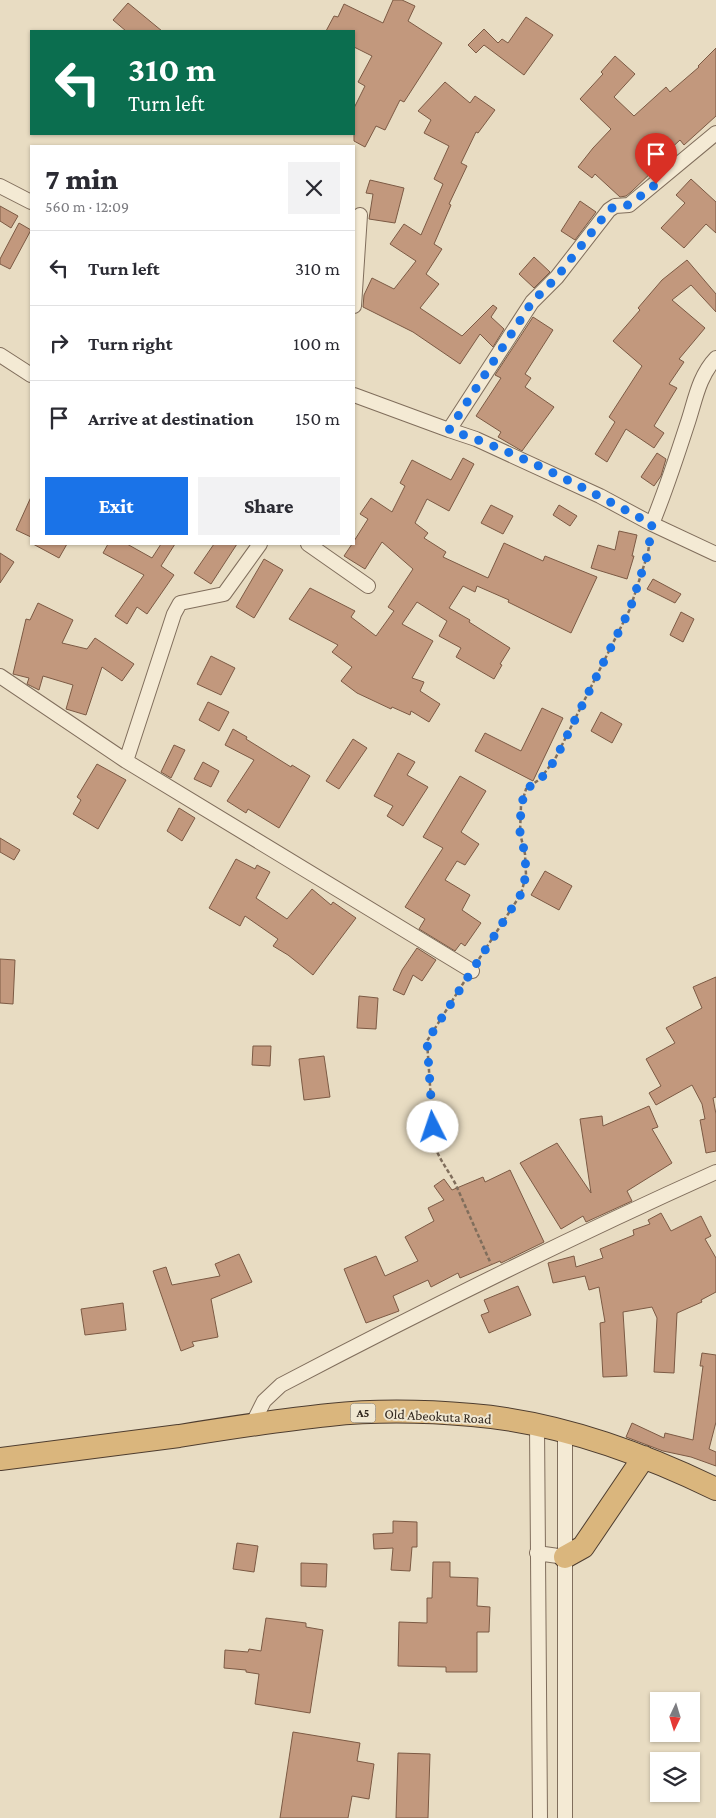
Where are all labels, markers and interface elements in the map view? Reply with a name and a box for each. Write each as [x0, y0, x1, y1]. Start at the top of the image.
icon: left [45, 50, 110, 115]
text: 310 m [128, 50, 216, 89]
text: Turn left [128, 91, 205, 116]
pin [635, 133, 677, 184]
icon: arrive [642, 140, 670, 168]
text: 7 min [45, 162, 118, 195]
button: close [288, 162, 340, 214]
text: 560 m · 12:09 [45, 198, 129, 215]
icon: left [45, 254, 73, 282]
text: Turn left [88, 258, 160, 279]
text: 310 m [295, 258, 340, 279]
icon: right [45, 329, 73, 357]
text: Turn right [88, 333, 173, 354]
text: 100 m [293, 333, 340, 354]
icon: arrive [45, 404, 73, 432]
text: Arrive at destination [88, 408, 254, 429]
text: 150 m [295, 408, 340, 429]
button: Exit [45, 477, 188, 535]
button: Share [198, 477, 340, 535]
position arrow [406, 1100, 458, 1152]
road number: A5 [350, 1404, 376, 1422]
street label: Old Abeokuta Road [384, 1405, 493, 1427]
north arrow [650, 1692, 700, 1742]
map controls [650, 1692, 700, 1802]
button: layers [650, 1752, 700, 1802]

